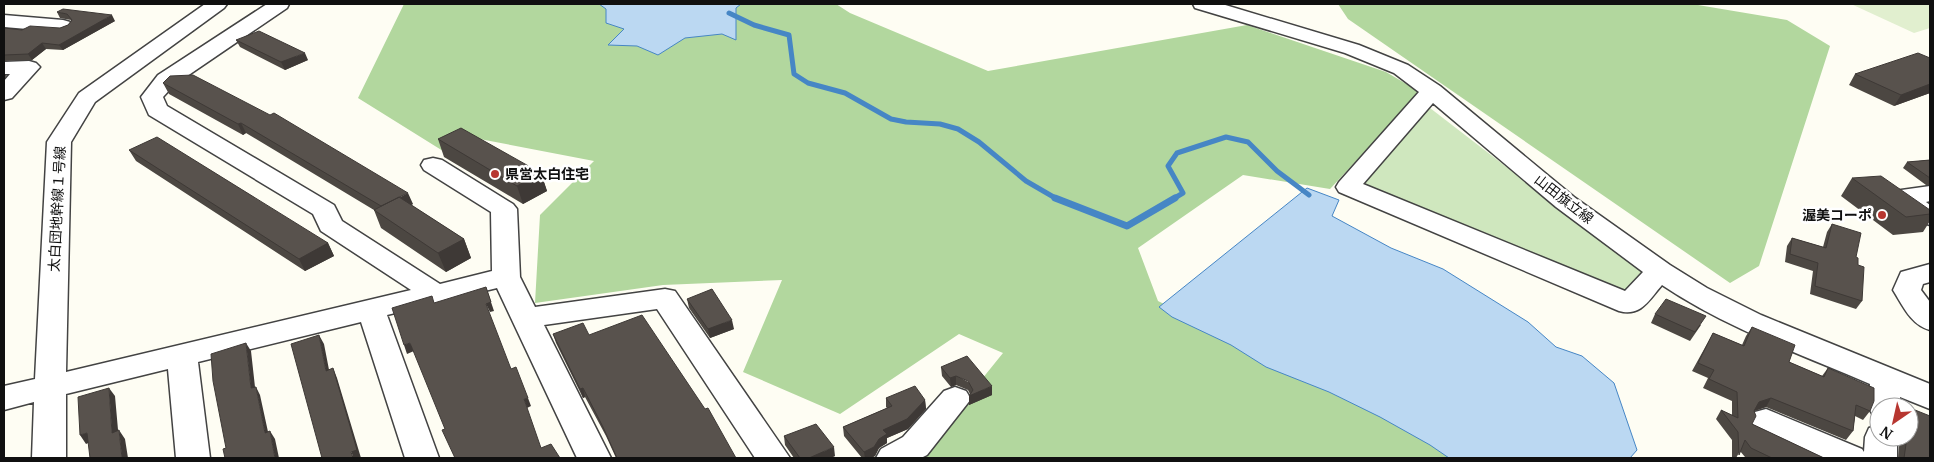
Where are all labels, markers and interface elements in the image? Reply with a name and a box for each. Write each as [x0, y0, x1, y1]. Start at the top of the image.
street label: 太白団地幹線１号線 [45, 146, 69, 272]
place label: 県営太白住宅 [505, 165, 589, 183]
marker: 県営太白住宅 [489, 168, 501, 180]
street label: 山田旗立線 [1531, 170, 1597, 228]
place label: 渥美コーポ [1802, 206, 1872, 224]
marker: 渥美コーポ [1876, 209, 1888, 221]
north arrow [1869, 397, 1919, 447]
text: N [1877, 422, 1896, 443]

